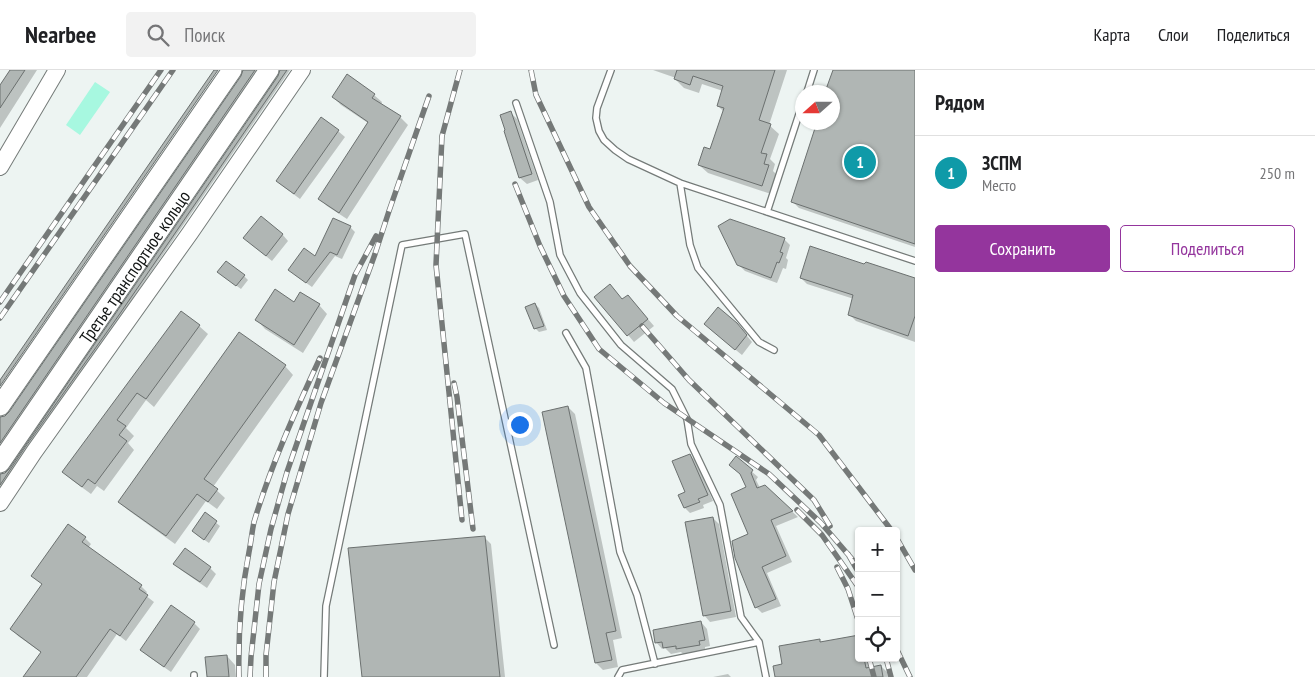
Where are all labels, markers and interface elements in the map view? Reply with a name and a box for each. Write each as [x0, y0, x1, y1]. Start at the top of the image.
search box [126, 12, 476, 57]
text: Nearbee [25, 19, 96, 50]
icon: search [144, 21, 172, 49]
text: Поиск [184, 23, 225, 47]
text: Карта [1093, 23, 1130, 46]
text: Слои [1158, 23, 1189, 46]
text: Поделиться [1217, 23, 1290, 46]
north arrow [795, 85, 840, 130]
text: Рядом [935, 89, 985, 116]
pin: 1 [844, 143, 876, 181]
text: ЗСПМ [982, 151, 1022, 175]
text: 1 [947, 163, 955, 183]
text: 250 m [1260, 163, 1295, 183]
text: Место [982, 175, 1016, 195]
street label: Третье транспортное кольцо [74, 185, 195, 348]
button: Сохранить [935, 225, 1110, 272]
button: Поделиться [1120, 225, 1295, 272]
your location [507, 412, 533, 438]
map controls [855, 527, 900, 662]
button: + [855, 527, 900, 572]
button: − [855, 572, 900, 617]
button: locate [855, 617, 900, 662]

